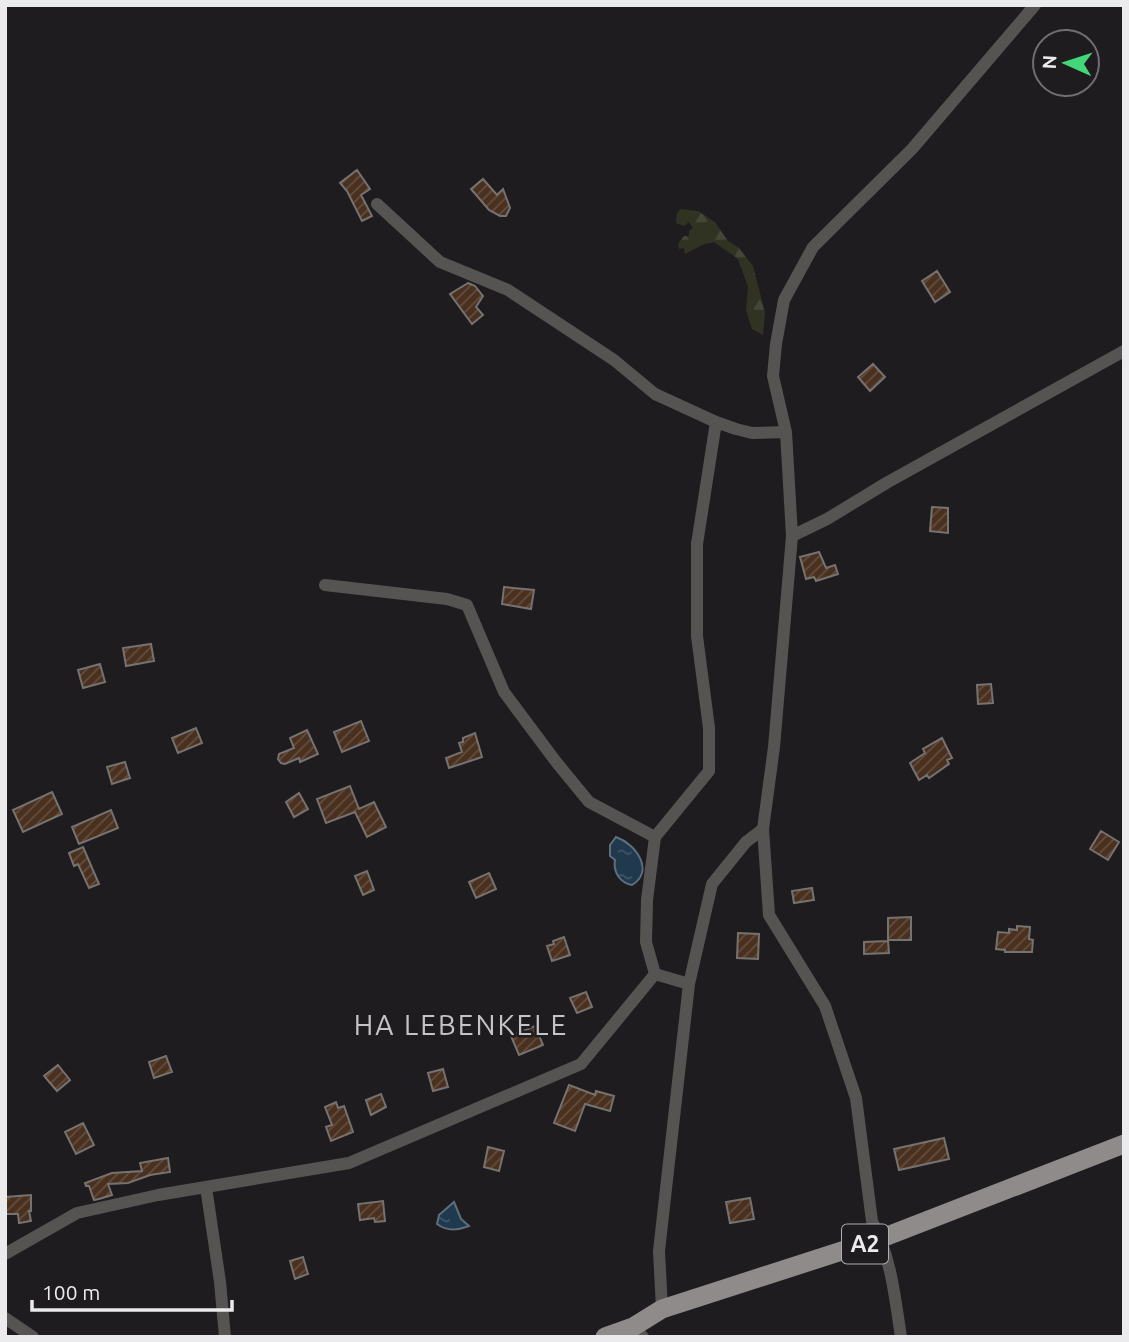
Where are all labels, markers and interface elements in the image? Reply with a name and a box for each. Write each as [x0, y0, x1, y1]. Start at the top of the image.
north arrow [1031, 28, 1101, 98]
text: N [1038, 54, 1060, 70]
district label: HA LEBENKELE [354, 1009, 568, 1040]
road number: A2 [842, 1224, 888, 1264]
scale bar [32, 1268, 231, 1312]
text: 100 m [42, 1280, 100, 1304]

